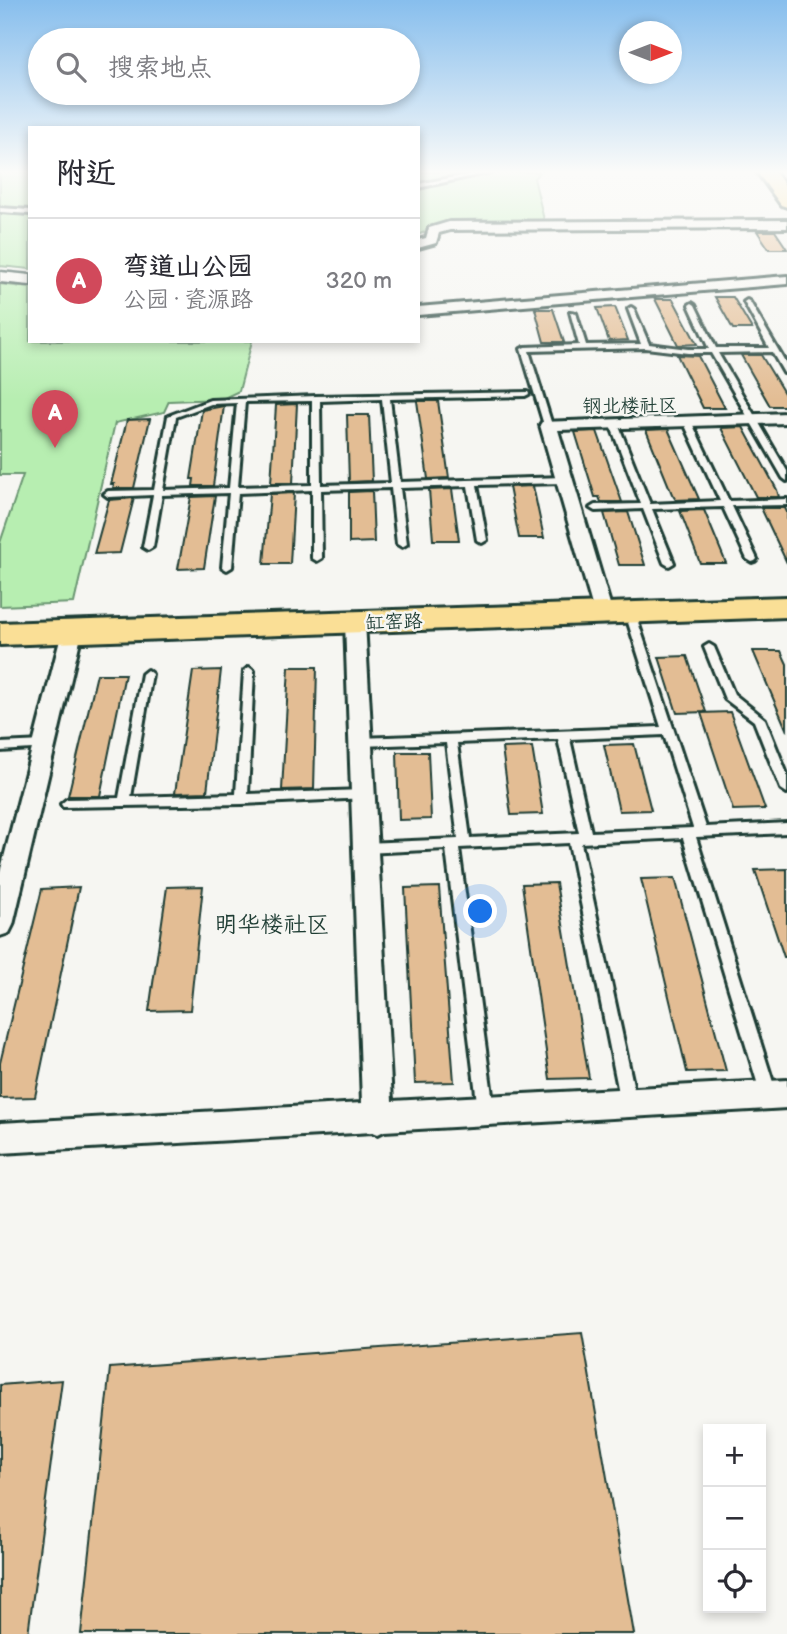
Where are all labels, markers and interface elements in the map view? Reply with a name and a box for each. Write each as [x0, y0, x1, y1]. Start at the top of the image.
north arrow [619, 21, 682, 84]
search box [28, 28, 420, 105]
icon: search [52, 48, 90, 86]
text: 搜索地点 [108, 53, 212, 84]
text: 附近 [56, 156, 116, 192]
text: 弯道山公园 [123, 252, 253, 283]
text: A [72, 267, 86, 295]
text: 320 m [326, 267, 392, 295]
text: 公园 · 瓷源路 [123, 286, 253, 314]
pin: A [32, 390, 78, 448]
district label: 钢北楼社区 [582, 395, 678, 418]
street label: 缸窑路 [365, 610, 423, 635]
your location [463, 894, 497, 928]
district label: 明华楼社区 [215, 911, 330, 939]
map controls [703, 1424, 766, 1613]
button: + [703, 1424, 766, 1487]
button: − [703, 1487, 766, 1550]
button: locate [703, 1550, 766, 1613]

